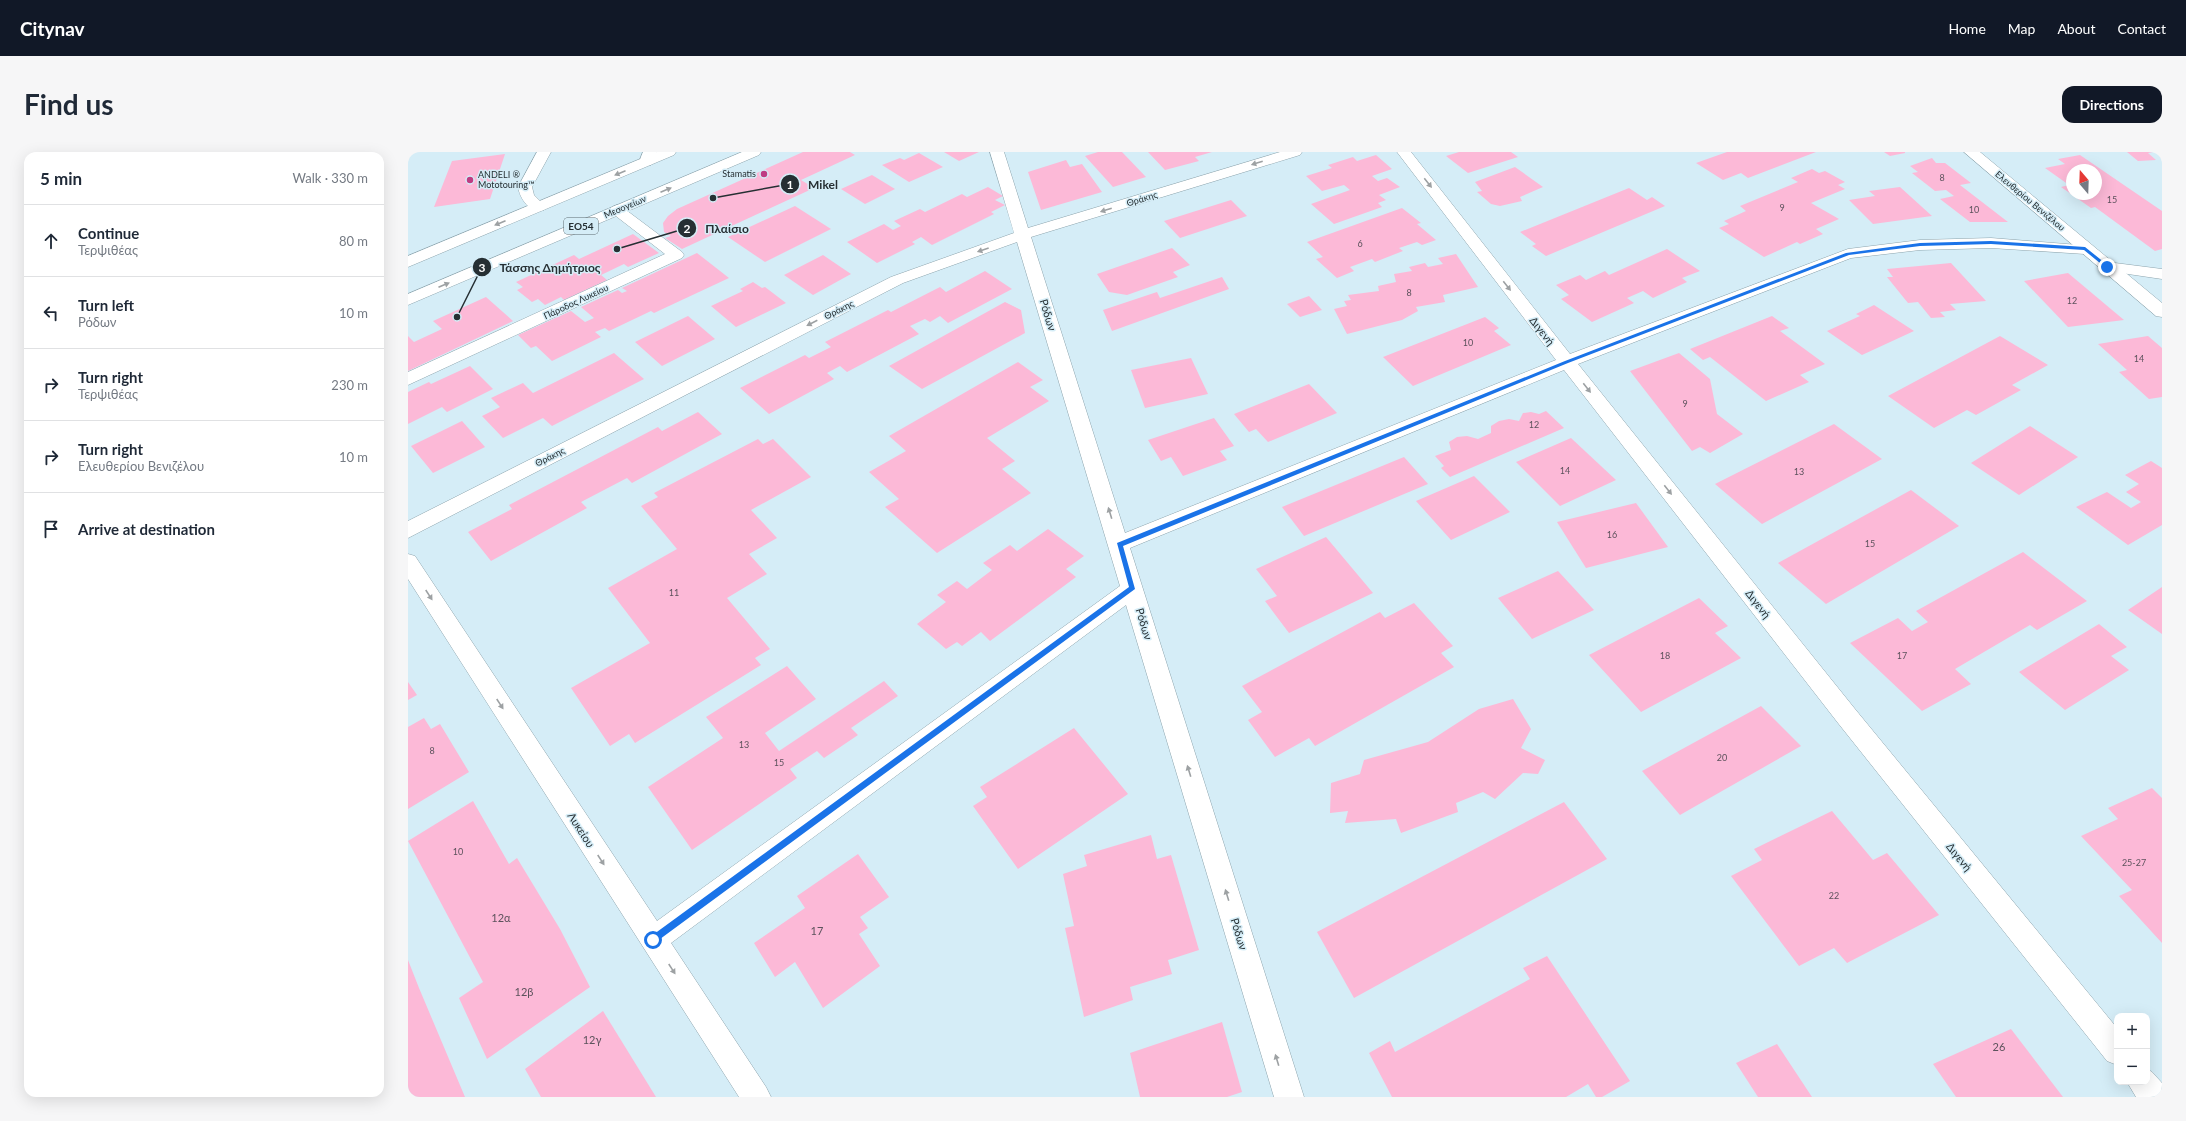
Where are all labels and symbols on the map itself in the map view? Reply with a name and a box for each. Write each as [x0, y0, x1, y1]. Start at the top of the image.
one-way arrow [1251, 161, 1263, 167]
north arrow [2066, 164, 2102, 200]
place label: Stamatis [722, 168, 756, 179]
street label: Ελευθερίου Βενιζέλου [1993, 168, 2067, 233]
place label: ANDELI ® Mototouring™ [478, 169, 535, 190]
marker: Stamatis [759, 169, 769, 179]
one-way arrow [613, 170, 625, 176]
callout: Mikel [780, 172, 846, 196]
house number: 8 [1939, 172, 1945, 183]
marker: ANDELI ® Mototouring™ [465, 175, 475, 185]
text: 1 [787, 177, 794, 192]
text: Mikel [808, 177, 838, 192]
one-way arrow [1423, 177, 1432, 188]
one-way arrow [661, 186, 673, 192]
street label: Θράκης [1125, 188, 1159, 208]
street label: Μεσογείων [602, 193, 648, 220]
house number: 15 [2107, 194, 2117, 205]
house number: 9 [1779, 202, 1785, 213]
house number: 10 [1969, 204, 1979, 215]
one-way arrow [1100, 207, 1112, 213]
callout: Πλαίσιο [677, 216, 757, 240]
road number: ΕΟ54 [564, 218, 598, 234]
one-way arrow [494, 221, 506, 227]
text: 2 [684, 221, 691, 236]
text: Πλαίσιο [705, 221, 749, 236]
house number: 6 [1357, 238, 1363, 249]
one-way arrow [976, 247, 988, 253]
callout: Τάσσης Δημήτριος [472, 255, 609, 279]
route end [2098, 258, 2116, 276]
text: 3 [479, 260, 486, 275]
text: Τάσσης Δημήτριος [500, 260, 601, 275]
one-way arrow [1503, 280, 1511, 291]
one-way arrow [438, 282, 449, 288]
street label: Πάροδος Λυκείου [542, 282, 610, 321]
house number: 8 [1406, 287, 1412, 298]
house number: 12 [2067, 295, 2077, 306]
street label: Θράκης [822, 297, 856, 322]
street label: Ρόδων [1037, 297, 1060, 333]
street label: Διγενή [1527, 314, 1558, 348]
one-way arrow [806, 320, 818, 326]
house number: 10 [1463, 337, 1473, 348]
house number: 14 [2134, 353, 2144, 364]
one-way arrow [1583, 383, 1591, 394]
house number: 9 [1682, 398, 1688, 409]
house number: 12 [1529, 419, 1539, 430]
street label: Θράκης [533, 444, 567, 469]
house number: 14 [1560, 465, 1570, 476]
house number: 13 [1794, 466, 1804, 477]
one-way arrow [1663, 485, 1672, 496]
one-way arrow [1107, 507, 1113, 519]
house number: 16 [1607, 529, 1617, 540]
house number: 15 [1865, 538, 1875, 549]
house number: 11 [669, 587, 679, 598]
street label: Διγενή [1743, 587, 1774, 621]
one-way arrow [425, 589, 433, 600]
street label: Ρόδων [1133, 606, 1156, 642]
house number: 18 [1660, 650, 1670, 661]
house number: 17 [1897, 650, 1907, 661]
one-way arrow [496, 699, 504, 709]
house number: 13 [739, 739, 749, 750]
house number: 8 [429, 745, 435, 756]
house number: 20 [1717, 752, 1727, 763]
house number: 15 [774, 757, 784, 768]
one-way arrow [1186, 765, 1192, 777]
street label: Λυκείου [565, 810, 597, 850]
street label: Διγενή [1944, 840, 1975, 874]
house number: 10 [453, 846, 463, 857]
one-way arrow [597, 855, 605, 865]
house number: 25-27 [2122, 857, 2146, 868]
one-way arrow [1224, 889, 1230, 901]
house number: 22 [1829, 890, 1839, 901]
house number: 12α [491, 911, 511, 924]
street label: Ρόδων [1228, 916, 1251, 952]
house number: 17 [811, 924, 823, 937]
route start [644, 931, 662, 949]
one-way arrow [668, 964, 676, 974]
house number: 12β [515, 985, 533, 998]
house number: 12γ [583, 1033, 601, 1046]
house number: 26 [1993, 1040, 2005, 1053]
one-way arrow [1274, 1053, 1280, 1065]

